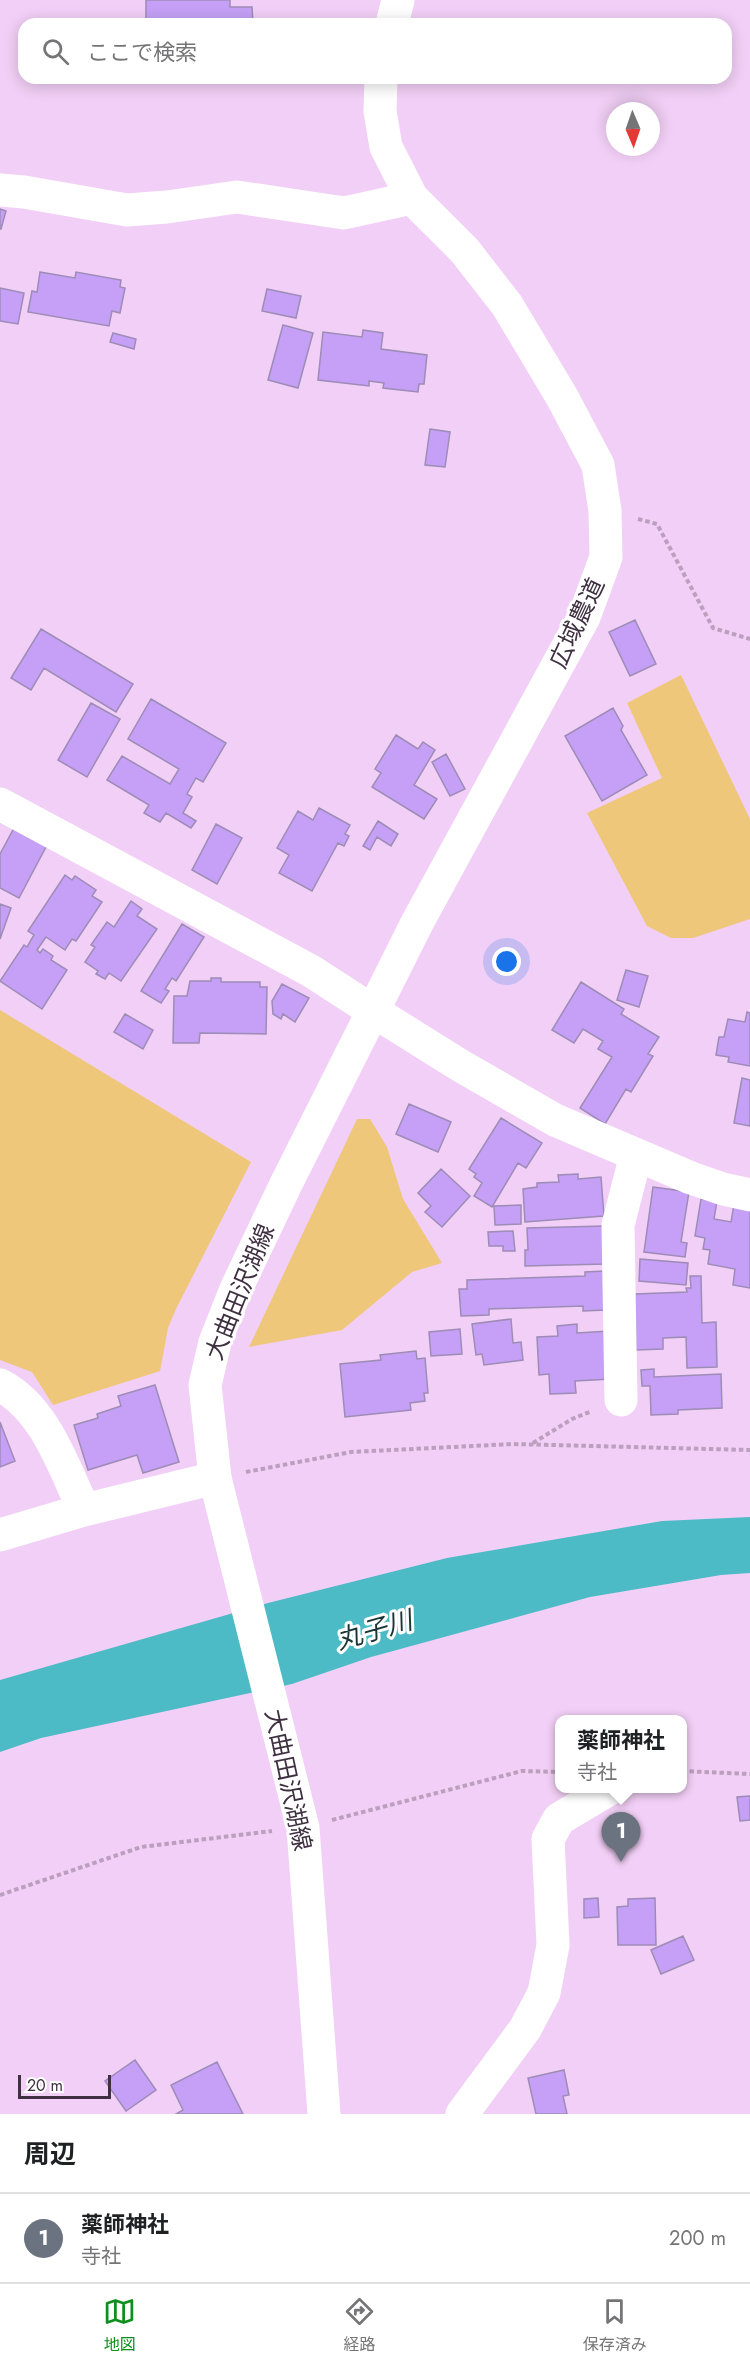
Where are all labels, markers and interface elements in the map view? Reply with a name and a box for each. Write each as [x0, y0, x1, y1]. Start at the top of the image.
search box [18, 18, 732, 84]
icon: search [39, 35, 72, 68]
text: ここで検索 [87, 36, 197, 68]
north arrow [606, 102, 660, 156]
street label: 広域農道 [540, 572, 613, 674]
your location [492, 947, 521, 976]
street label: 大曲田沢湖線 [196, 1218, 283, 1365]
water label: 丸子川 [331, 1600, 420, 1659]
street label: 大曲田沢湖線 [256, 1706, 321, 1854]
popup [555, 1715, 687, 1793]
text: 薬師神社 [577, 1724, 665, 1756]
text: 寺社 [577, 1758, 617, 1787]
pin: 1 [602, 1812, 640, 1862]
scale bar [18, 2072, 111, 2100]
text: 20 m [27, 2074, 63, 2097]
text: 周辺 [24, 2135, 76, 2173]
text: 薬師神社 [81, 2208, 169, 2240]
text: 1 [38, 2224, 49, 2253]
text: 200 m [669, 2224, 726, 2253]
text: 寺社 [81, 2242, 121, 2271]
tab: 地図 [103, 2295, 136, 2356]
tab: 経路 [343, 2295, 376, 2356]
tab: 保存済み [583, 2295, 647, 2356]

